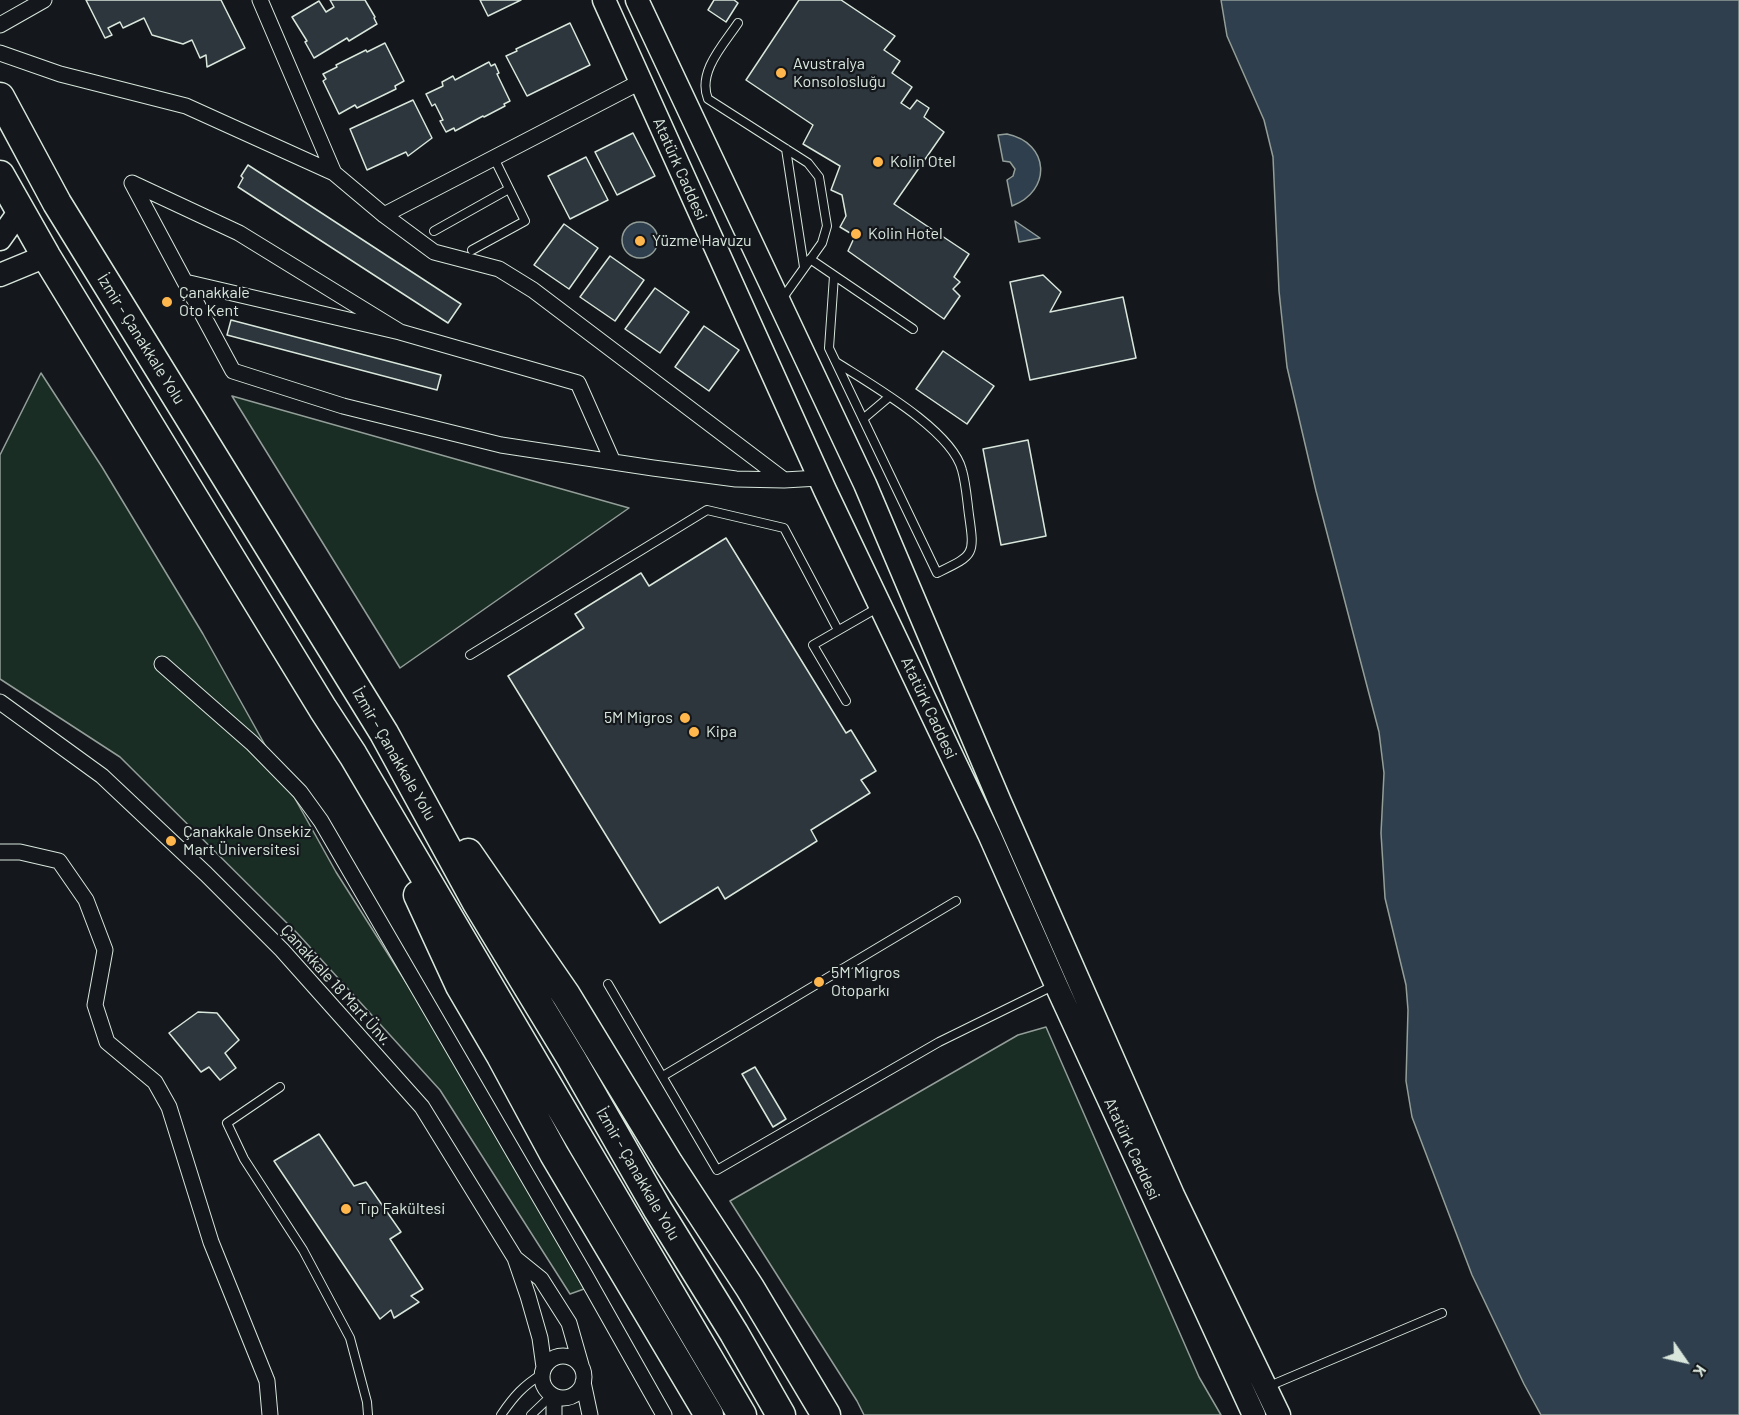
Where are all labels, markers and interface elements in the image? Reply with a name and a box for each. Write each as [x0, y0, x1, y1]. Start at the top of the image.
place label: Avustralya Konsolosluğu [793, 54, 886, 92]
marker: Avustralya Konsolosluğu [774, 66, 788, 80]
street label: Atatürk Caddesi [649, 115, 711, 223]
place label: Kolin Otel [890, 152, 956, 172]
marker: Kolin Otel [871, 155, 885, 169]
place label: Kolin Hotel [868, 224, 943, 244]
marker: Kolin Hotel [849, 227, 863, 241]
place label: Yüzme Havuzu [652, 231, 752, 251]
marker: Yüzme Havuzu [633, 234, 647, 248]
street label: İzmir - Çanakkale Yolu [93, 270, 189, 408]
place label: Çanakkale Oto Kent [179, 283, 250, 321]
marker: Çanakkale Oto Kent [160, 295, 174, 309]
street label: Atatürk Caddesi [897, 654, 961, 762]
street label: İzmir - Çanakkale Yolu [348, 684, 440, 824]
place label: 5M Migros [604, 708, 673, 728]
marker: 5M Migros [678, 711, 692, 725]
place label: Kipa [706, 722, 737, 742]
marker: Kipa [687, 725, 701, 739]
place label: Çanakkale Onsekiz Mart Üniversitesi [183, 822, 311, 860]
marker: Çanakkale Onsekiz Mart Üniversitesi [164, 834, 178, 848]
street label: Çanakkale 18 Mart Ünv. [277, 921, 395, 1049]
place label: 5M Migros Otoparkı [831, 963, 900, 1001]
marker: 5M Migros Otoparkı [812, 975, 826, 989]
street label: Atatürk Caddesi [1100, 1095, 1164, 1203]
street label: İzmir - Çanakkale Yolu [592, 1104, 684, 1244]
place label: Tıp Fakültesi [358, 1199, 445, 1219]
marker: Tıp Fakültesi [339, 1202, 353, 1216]
north arrow [1655, 1331, 1715, 1391]
text: K [1690, 1362, 1711, 1381]

